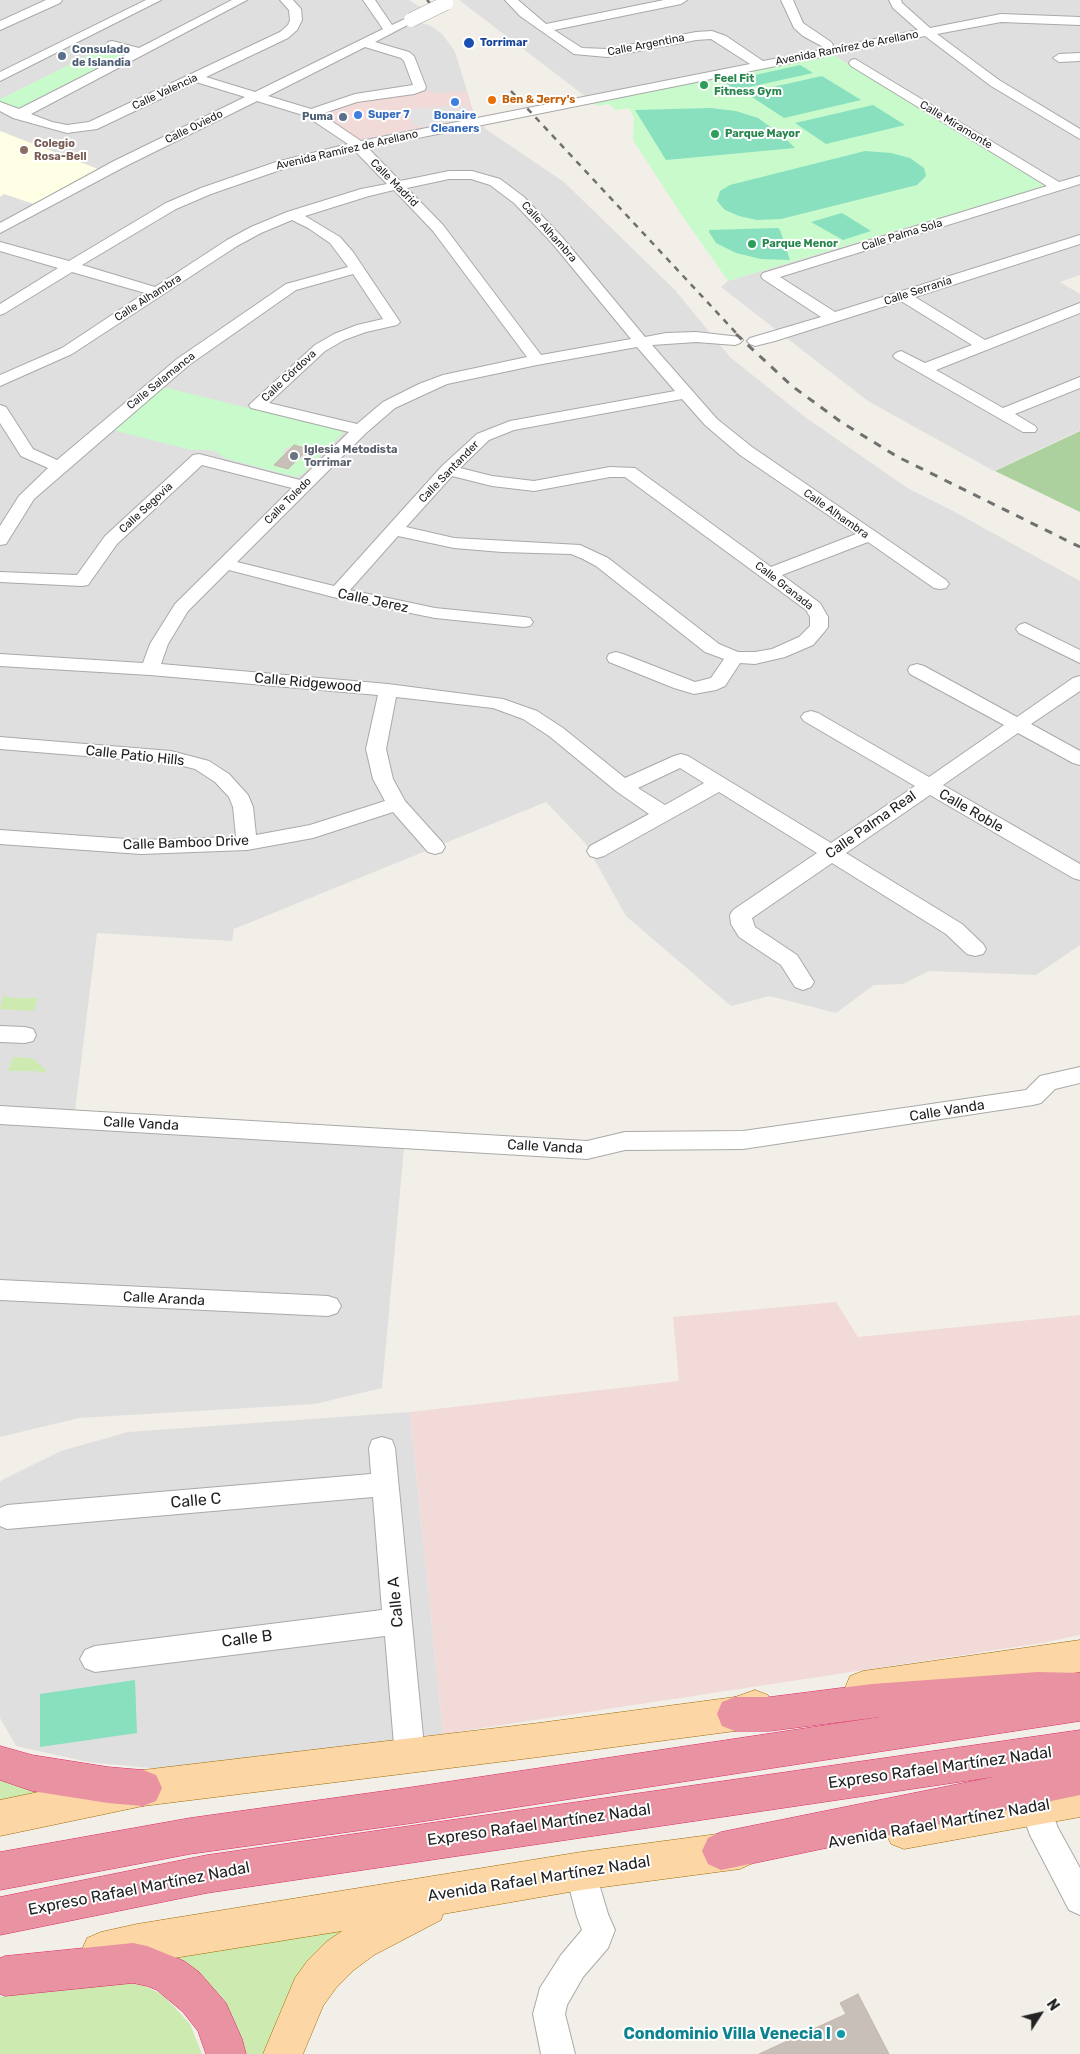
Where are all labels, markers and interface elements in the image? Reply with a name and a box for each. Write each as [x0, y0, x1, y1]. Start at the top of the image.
street label: Avenida Ramírez de Arellano [774, 28, 920, 68]
street label: Calle Argentina [606, 31, 686, 59]
marker: Torrimar [462, 36, 476, 50]
place label: Torrimar [480, 36, 527, 50]
place label: Consulado de Islandia [72, 43, 131, 69]
marker: Consulado de Islandia [56, 50, 68, 62]
street label: Calle Valencia [130, 71, 200, 113]
place label: Feel Fit Fitness Gym [714, 72, 782, 98]
marker: Feel Fit Fitness Gym [698, 79, 710, 91]
place label: Ben & Jerry's [502, 93, 575, 107]
marker: Ben & Jerry's [486, 94, 498, 106]
marker: Bonaire Cleaners [449, 96, 461, 108]
street label: Calle Miramonte [917, 98, 995, 152]
street label: Calle Oviedo [163, 107, 225, 147]
place label: Super 7 [368, 108, 409, 122]
marker: Super 7 [352, 109, 364, 121]
place label: Bonaire Cleaners [431, 109, 479, 135]
place label: Puma [302, 110, 333, 124]
marker: Puma [337, 111, 349, 123]
street label: Avenida Ramírez de Arellano [275, 127, 419, 173]
place label: Parque Mayor [725, 127, 800, 141]
marker: Parque Mayor [709, 128, 721, 140]
place label: Colegio Rosa-Bell [34, 137, 87, 163]
marker: Colegio Rosa-Bell [18, 144, 30, 156]
street label: Calle Madrid [367, 156, 421, 210]
street label: Calle Alhambra [518, 199, 580, 265]
street label: Calle Palma Sola [860, 216, 944, 254]
place label: Parque Menor [762, 237, 838, 251]
marker: Parque Menor [746, 238, 758, 250]
street label: Calle Alhambra [112, 272, 184, 324]
street label: Calle Serranía [883, 274, 953, 308]
street label: Calle Córdova [259, 347, 319, 405]
street label: Calle Salamanca [124, 349, 198, 413]
street label: Calle Santander [416, 438, 482, 506]
place label: Iglesia Metodista Torrimar [304, 443, 398, 469]
marker: Iglesia Metodista Torrimar [288, 450, 300, 462]
street label: Calle Toledo [262, 475, 314, 527]
street label: Calle Segovia [117, 480, 175, 536]
street label: Calle Alhambra [801, 487, 871, 541]
street label: Calle Granada [752, 559, 816, 613]
street label: Calle Jerez [336, 585, 410, 617]
street label: Calle Ridgewood [254, 670, 362, 696]
street label: Calle Patio Hills [85, 742, 185, 770]
street label: Calle Roble [936, 786, 1006, 836]
street label: Calle Palma Real [822, 788, 920, 862]
street label: Calle Bamboo Drive [123, 832, 249, 854]
street label: Calle Vanda [908, 1097, 986, 1125]
street label: Calle Vanda [103, 1114, 179, 1134]
street label: Calle Vanda [507, 1137, 583, 1157]
street label: Calle Aranda [123, 1288, 205, 1310]
street label: Calle C [170, 1489, 222, 1513]
street label: Calle A [384, 1576, 408, 1628]
street label: Calle B [221, 1626, 273, 1652]
street label: Expreso Rafael Martínez Nadal [827, 1743, 1053, 1793]
street label: Avenida Rafael Martínez Nadal [826, 1795, 1052, 1853]
street label: Expreso Rafael Martínez Nadal [426, 1800, 652, 1850]
street label: Avenida Rafael Martínez Nadal [426, 1852, 652, 1906]
street label: Expreso Rafael Martínez Nadal [26, 1858, 252, 1920]
north arrow [1015, 1989, 1065, 2039]
text: N [1043, 1996, 1063, 2014]
place label: Condominio Villa Venecia I [623, 2024, 831, 2044]
marker: Condominio Villa Venecia I [835, 2028, 847, 2040]

